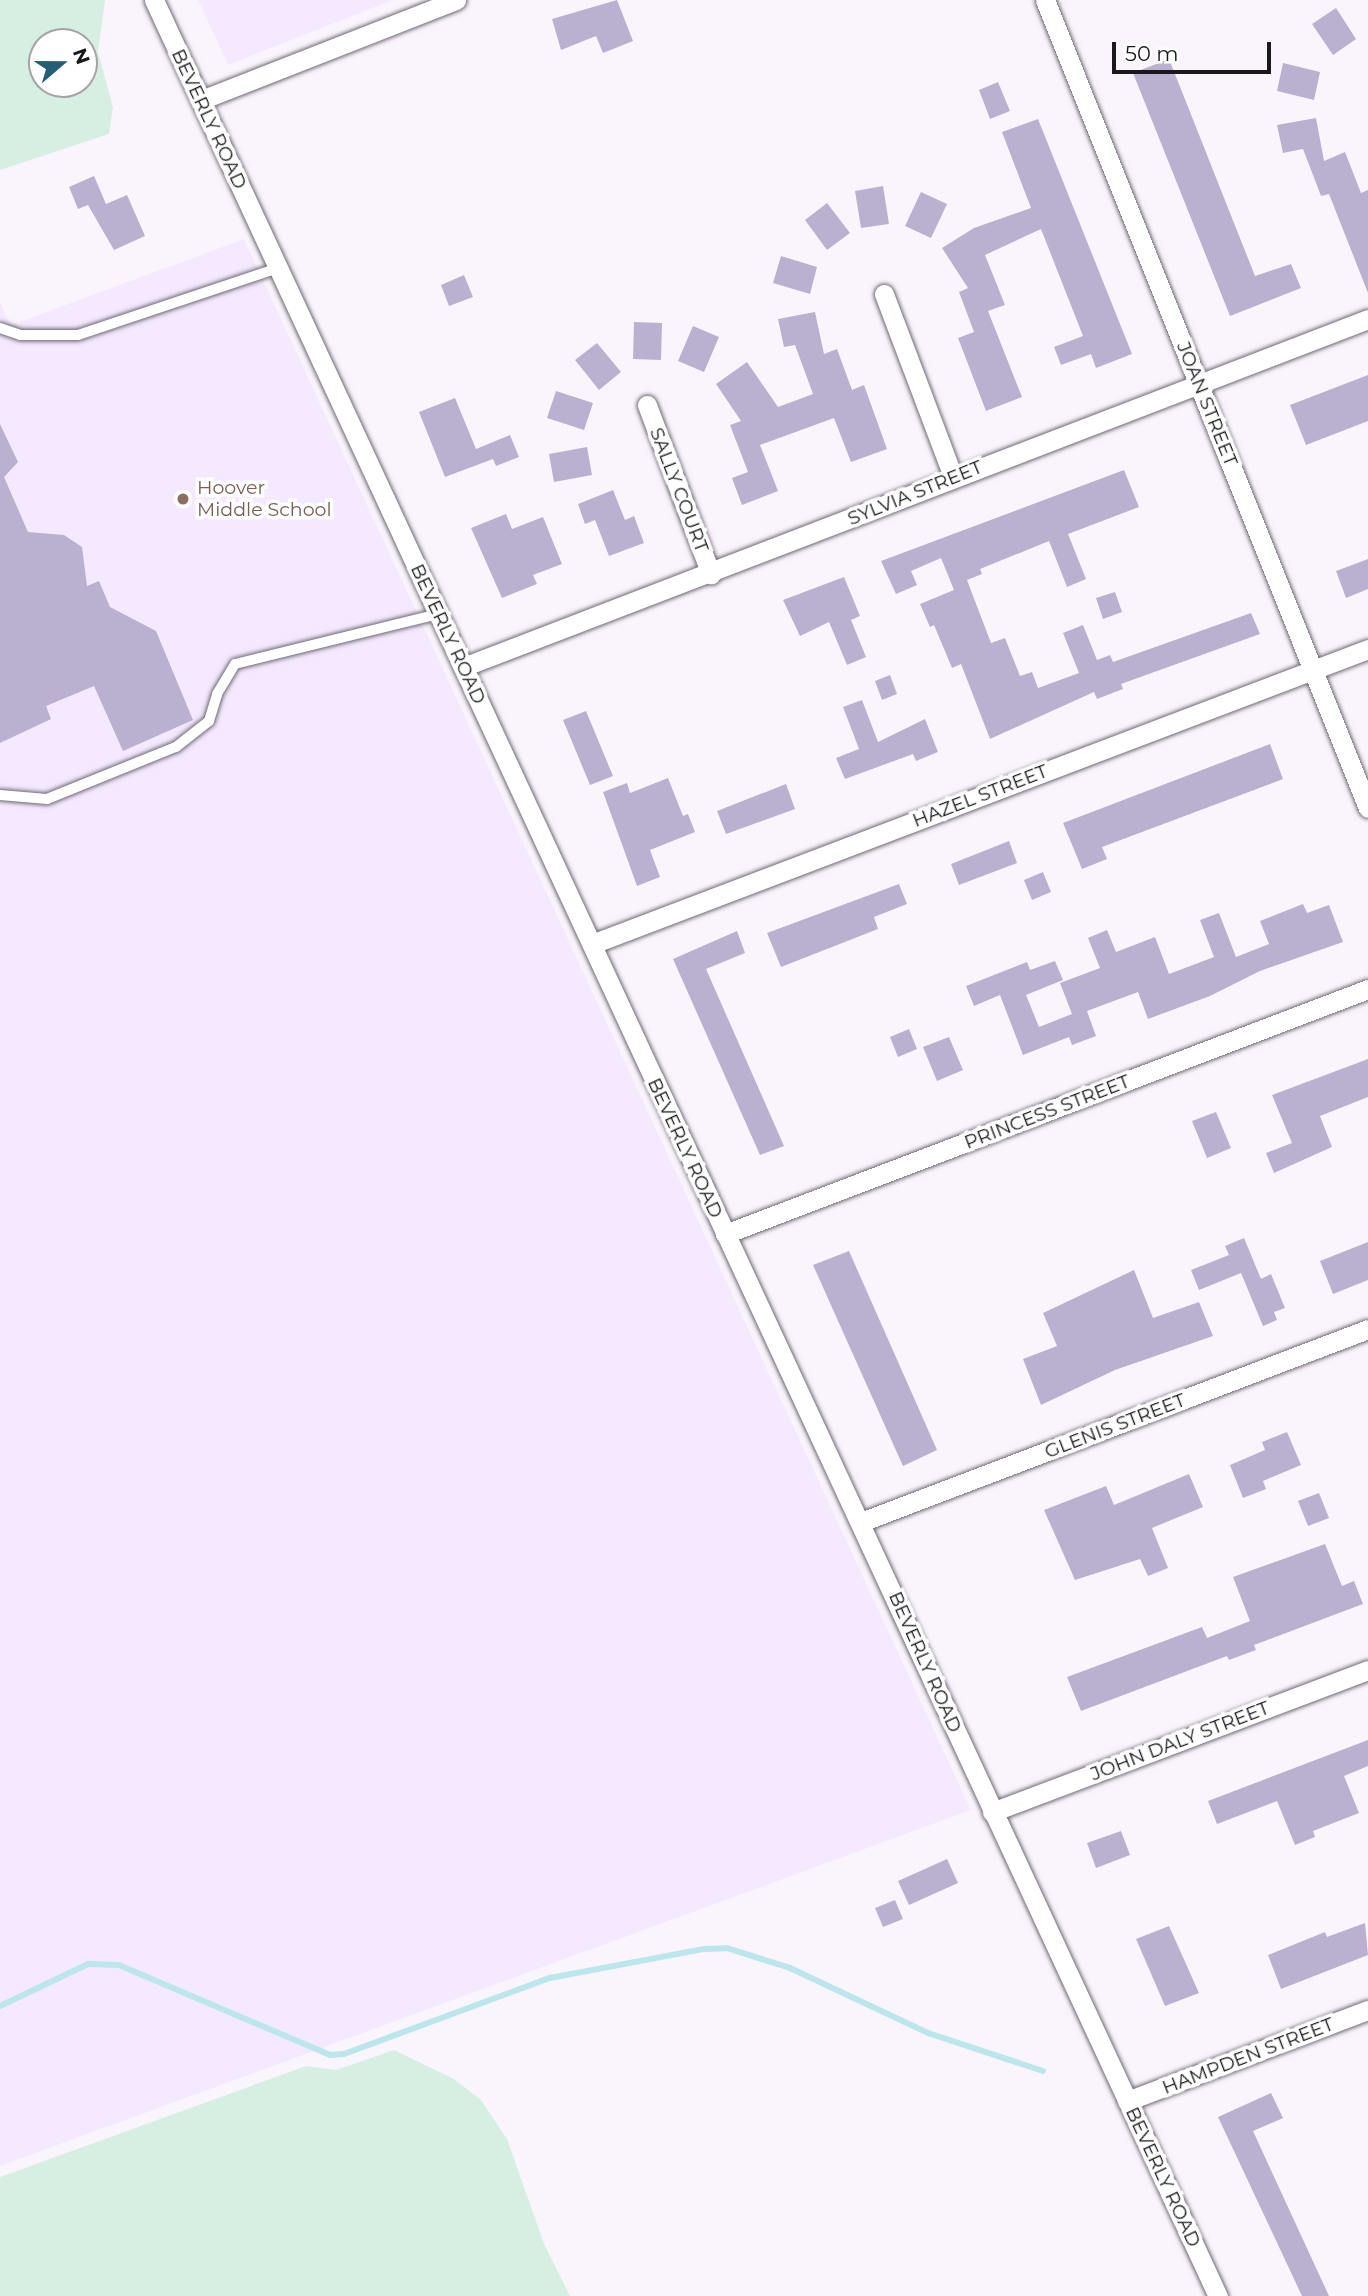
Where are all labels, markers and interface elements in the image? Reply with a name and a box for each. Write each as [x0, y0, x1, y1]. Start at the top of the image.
north arrow [28, 28, 98, 98]
scale bar [1116, 28, 1275, 72]
text: 50 m [1125, 41, 1179, 66]
text: N [68, 45, 95, 67]
street label: BEVERLY ROAD [167, 45, 251, 193]
street label: JOAN STREET [1172, 339, 1242, 469]
street label: SALLY COURT [645, 424, 713, 556]
street label: SYLVIA STREET [844, 456, 986, 530]
place label: Hoover Middle School [197, 477, 332, 521]
marker: Hoover Middle School [175, 491, 191, 507]
street label: BEVERLY ROAD [406, 560, 490, 708]
street label: HAZEL STREET [909, 760, 1051, 832]
street label: PRINCESS STREET [961, 1070, 1133, 1154]
street label: BEVERLY ROAD [643, 1074, 727, 1222]
street label: GLENIS STREET [1041, 1389, 1189, 1463]
street label: BEVERLY ROAD [884, 1588, 966, 1736]
street label: JOHN DALY STREET [1087, 1696, 1273, 1786]
street label: HAMPDEN STREET [1159, 2013, 1337, 2099]
street label: BEVERLY ROAD [1121, 2103, 1205, 2251]

